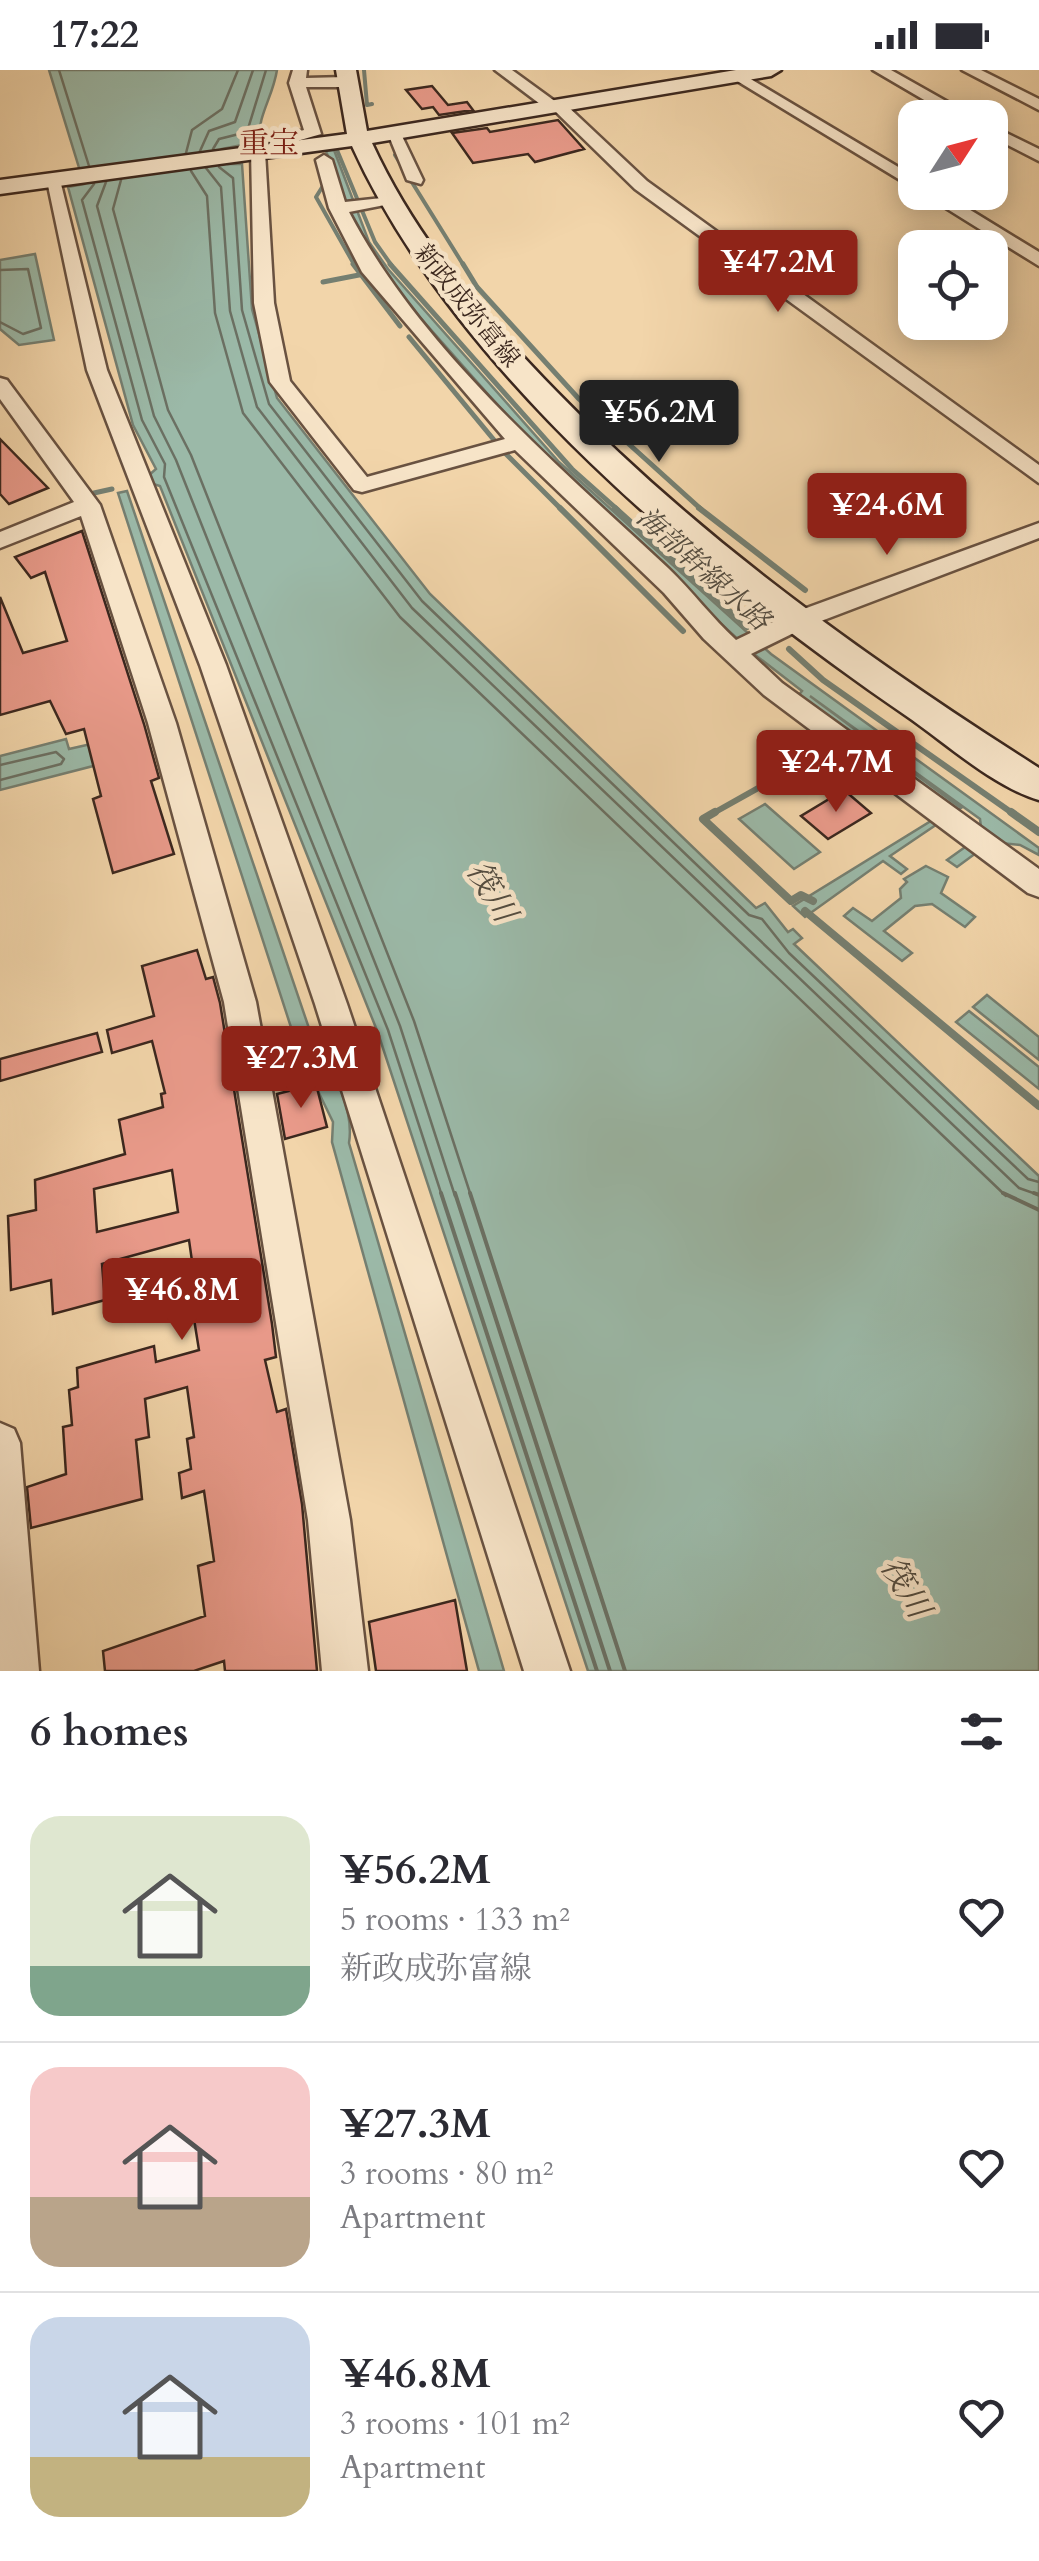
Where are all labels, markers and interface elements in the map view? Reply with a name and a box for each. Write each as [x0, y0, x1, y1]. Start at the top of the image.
text: 17:22 [50, 9, 139, 61]
north arrow [898, 100, 1008, 210]
map controls [898, 100, 1008, 340]
district label: 重宝 [239, 123, 299, 164]
pin: ¥47.2M [697, 230, 859, 315]
button: locate [898, 230, 1008, 340]
street label: 新政成弥富線 [407, 237, 528, 375]
text: ¥47.2M [720, 240, 836, 284]
pin: ¥56.2M [578, 380, 740, 465]
text: ¥56.2M [601, 390, 717, 434]
pin: ¥24.6M [806, 473, 968, 558]
text: ¥24.6M [829, 483, 945, 527]
water label: 海部幹線水路 [628, 498, 780, 640]
pin: ¥24.7M [755, 730, 917, 815]
text: ¥24.7M [778, 740, 894, 784]
water label: 筏川 [456, 853, 528, 933]
pin: ¥27.3M [220, 1026, 382, 1111]
text: ¥27.3M [243, 1036, 359, 1080]
pin: ¥46.8M [101, 1258, 263, 1343]
text: ¥46.8M [124, 1268, 240, 1312]
water label: 筏川 [870, 1549, 942, 1629]
text: 6 homes [30, 1703, 188, 1760]
icon: filters [954, 1704, 1009, 1759]
text: ¥56.2M [340, 1841, 491, 1898]
icon: home [110, 1856, 230, 1976]
icon: heart [954, 1889, 1009, 1944]
text: 5 rooms · 133 m² [340, 1898, 570, 1942]
text: 新政成弥富線 [340, 1947, 532, 1991]
text: ¥27.3M [340, 2095, 491, 2152]
icon: home [110, 2107, 230, 2227]
icon: heart [954, 2140, 1009, 2195]
text: 3 rooms · 80 m² [340, 2152, 553, 2196]
text: Apartment [340, 2196, 485, 2240]
text: ¥46.8M [340, 2345, 491, 2402]
icon: home [110, 2357, 230, 2477]
icon: heart [954, 2390, 1009, 2445]
text: 3 rooms · 101 m² [340, 2402, 570, 2446]
text: Apartment [340, 2446, 485, 2490]

